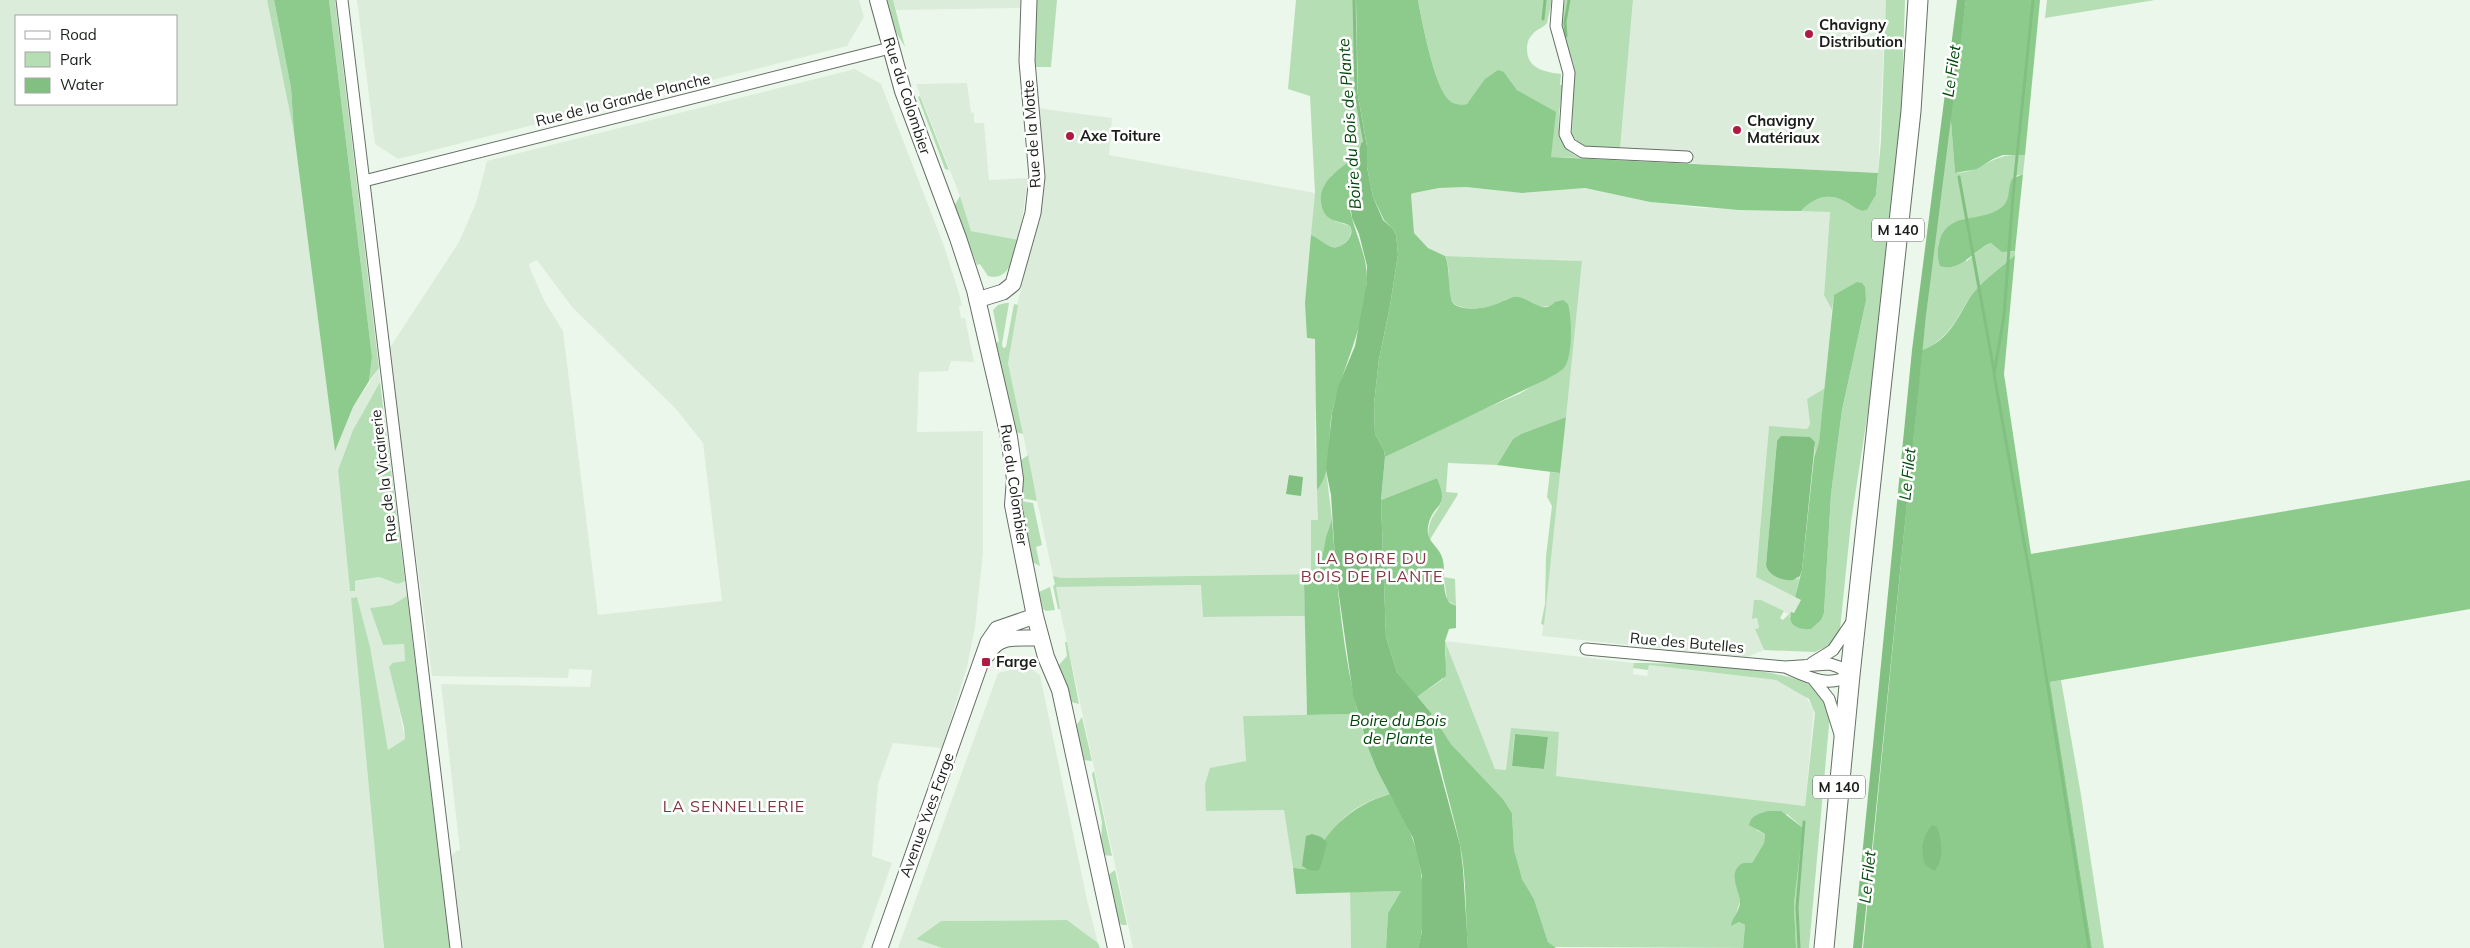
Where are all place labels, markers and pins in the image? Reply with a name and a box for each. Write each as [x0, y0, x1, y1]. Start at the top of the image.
place label: Chavigny Distribution [1819, 15, 1903, 51]
marker: Chavigny Distribution [1803, 28, 1815, 40]
place label: Chavigny Matériaux [1747, 111, 1820, 147]
marker: Chavigny Matériaux [1731, 124, 1743, 136]
place label: Axe Toiture [1080, 126, 1161, 145]
marker: Axe Toiture [1064, 130, 1076, 142]
place label: Farge [996, 652, 1037, 671]
marker: Farge [980, 656, 992, 668]

